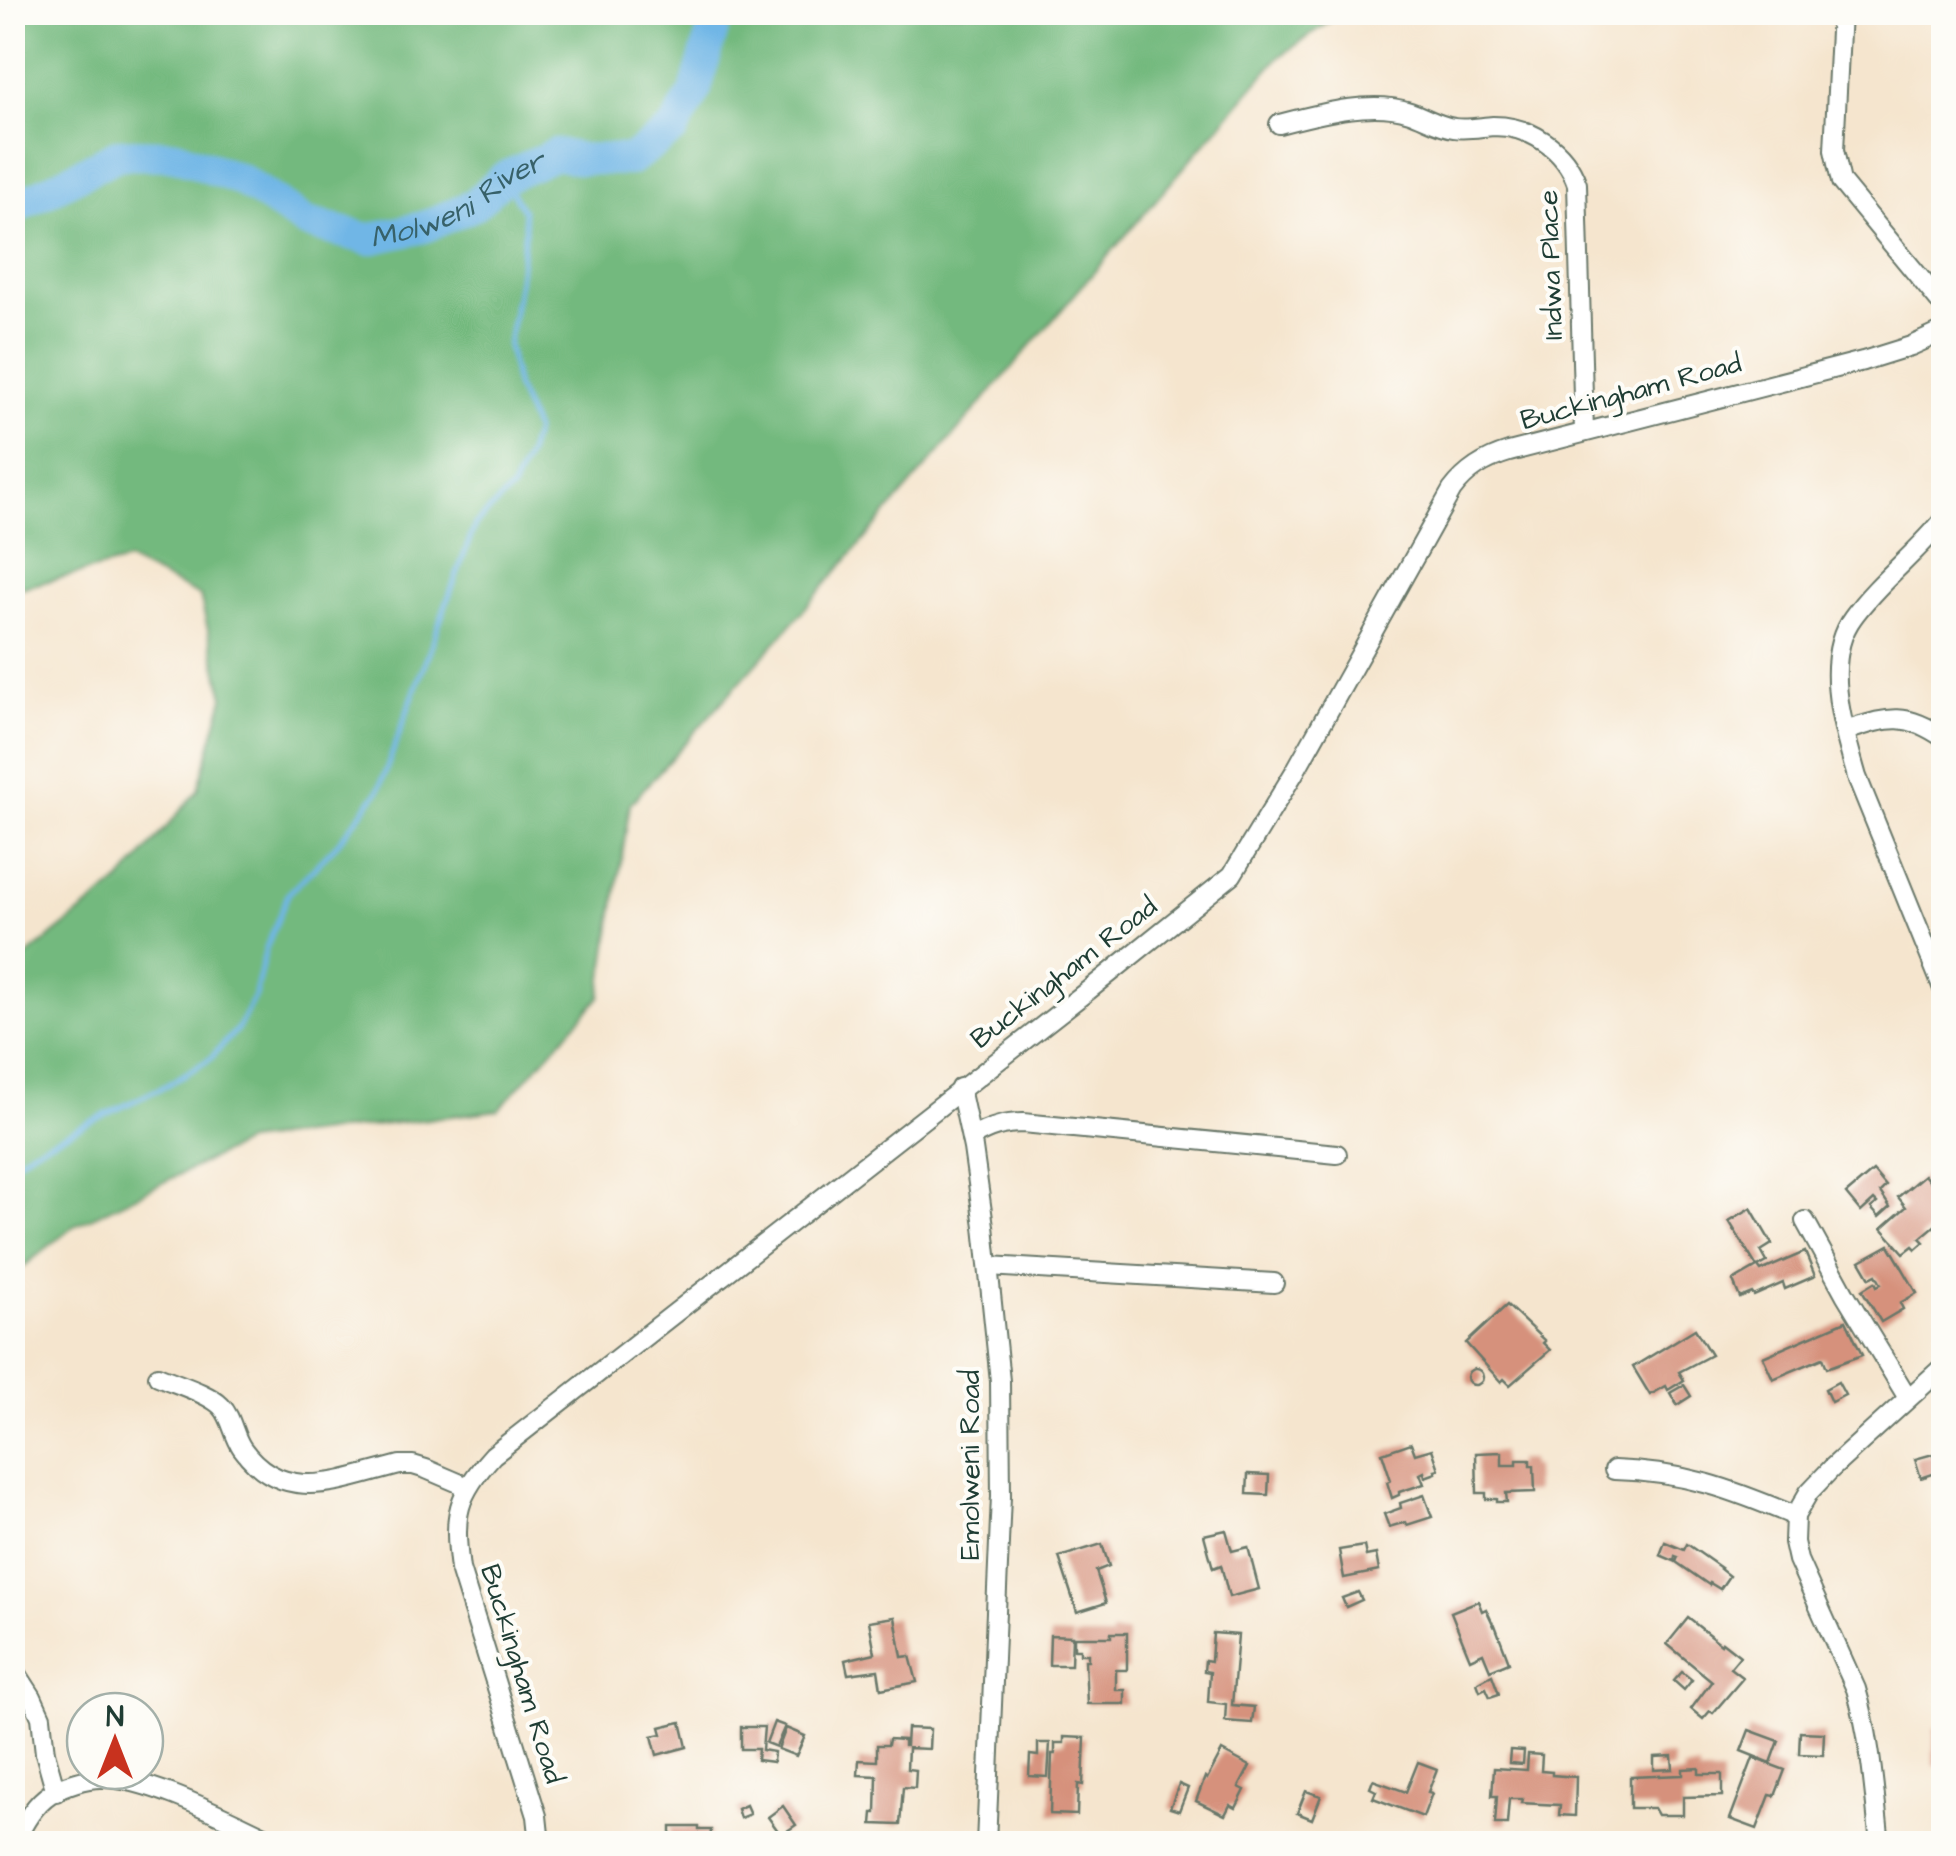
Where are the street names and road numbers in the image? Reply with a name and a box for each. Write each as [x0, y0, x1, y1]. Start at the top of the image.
street label: Indwa Place [1529, 189, 1573, 341]
street label: Buckingham Road [1516, 344, 1746, 441]
street label: Buckingham Road [962, 888, 1166, 1059]
street label: Emolweni Road [951, 1370, 990, 1560]
street label: Buckingham Road [469, 1560, 574, 1789]

